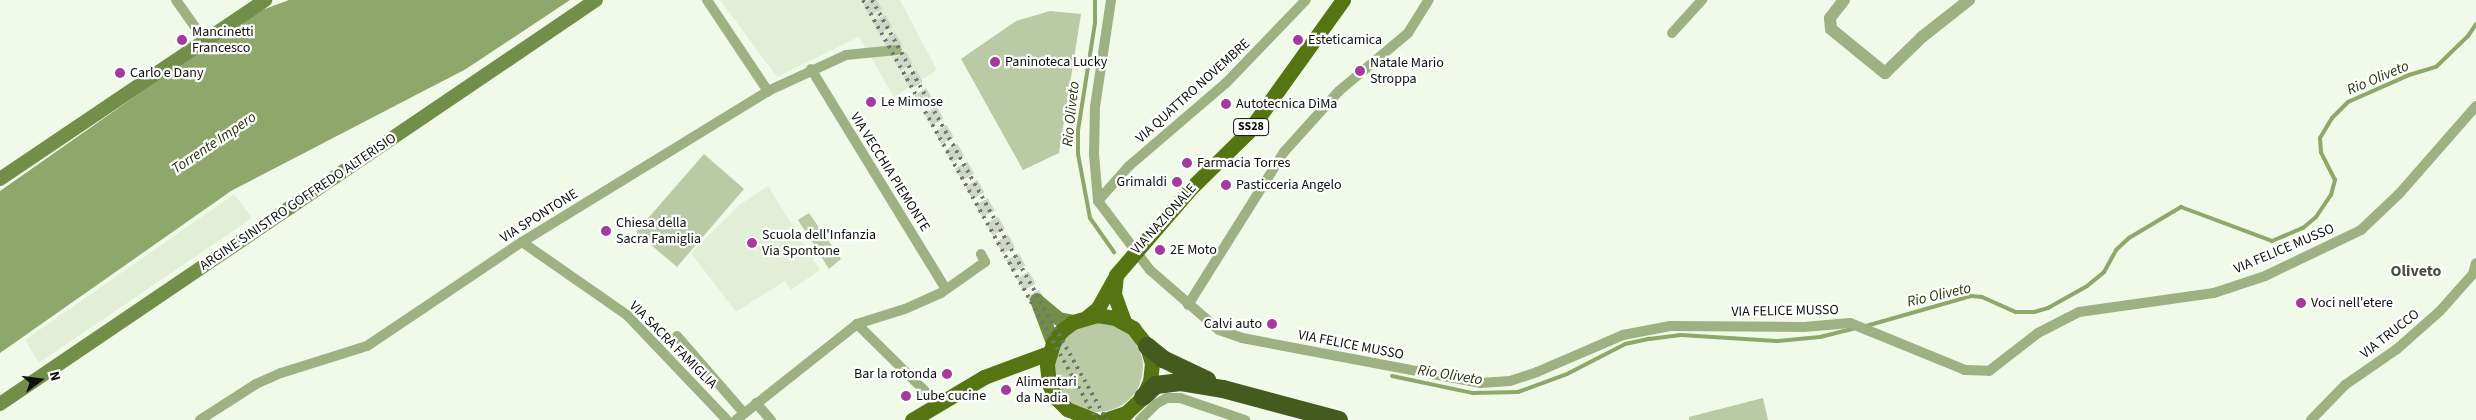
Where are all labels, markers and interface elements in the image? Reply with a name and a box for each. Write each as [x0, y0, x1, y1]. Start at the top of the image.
place label: Mancinetti Francesco [192, 24, 254, 56]
place label: Esteticamica [1308, 32, 1382, 48]
marker: Mancinetti Francesco [176, 34, 188, 46]
marker: Esteticamica [1292, 34, 1304, 46]
street label: VIA QUATTRO NOVEMBRE [1132, 35, 1254, 147]
place label: Paninoteca Lucky [1005, 54, 1107, 70]
place label: Natale Mario Stroppa [1370, 55, 1444, 88]
marker: Paninoteca Lucky [989, 56, 1001, 68]
water label: Rio Oliveto [2344, 57, 2412, 99]
place label: Carlo e Dany [130, 65, 203, 81]
marker: Natale Mario Stroppa [1354, 65, 1366, 77]
marker: Carlo e Dany [114, 67, 126, 79]
water label: Rio Oliveto [1059, 81, 1083, 147]
place label: Le Mimose [881, 94, 943, 110]
marker: Le Mimose [865, 96, 877, 108]
place label: Autotecnica DiMa [1236, 96, 1337, 112]
marker: Autotecnica DiMa [1220, 98, 1232, 110]
water label: Torrente Impero [168, 108, 260, 178]
street label: VIA VECCHIA PIEMONTE [847, 109, 933, 235]
road number: SS28 [1232, 118, 1270, 136]
street label: ARGINE SINISTRO GOFFREDO ALTERISIO [197, 130, 399, 274]
place label: Farmacia Torres [1197, 155, 1290, 171]
marker: Farmacia Torres [1181, 157, 1193, 169]
place label: Grimaldi [1117, 174, 1167, 190]
marker: Grimaldi [1171, 176, 1183, 188]
place label: Pasticceria Angelo [1236, 177, 1342, 193]
marker: Pasticceria Angelo [1220, 179, 1232, 191]
street label: VIA NAZIONALE [1128, 180, 1200, 258]
street label: VIA SPONTONE [497, 186, 581, 246]
place label: Chiesa della Sacra Famiglia [616, 215, 701, 248]
street label: VIA FELICE MUSSO [2231, 220, 2337, 278]
marker: Chiesa della Sacra Famiglia [600, 225, 612, 237]
place label: Scuola dell'Infanzia Via Spontone [762, 227, 876, 260]
marker: Scuola dell'Infanzia Via Spontone [746, 237, 758, 249]
place label: 2E Moto [1170, 242, 1217, 258]
marker: 2E Moto [1154, 244, 1166, 256]
district label: Oliveto [2390, 261, 2442, 281]
water label: Rio Oliveto [1905, 279, 1973, 311]
place label: Voci nell'etere [2311, 295, 2393, 311]
marker: Voci nell'etere [2295, 297, 2307, 309]
street label: VIA SACRA FAMIGLIA [626, 298, 720, 392]
street label: VIA FELICE MUSSO [1731, 302, 1839, 320]
street label: VIA TRUCCO [2357, 306, 2423, 362]
place label: Calvi auto [1204, 316, 1262, 332]
marker: Calvi auto [1266, 318, 1278, 330]
street label: VIA FELICE MUSSO [1297, 327, 1405, 363]
north arrow [15, 355, 65, 405]
water label: Rio Oliveto [1416, 361, 1484, 389]
place label: Bar la rotonda [854, 366, 937, 382]
marker: Bar la rotonda [941, 368, 953, 380]
text: N [44, 369, 65, 383]
place label: Alimentari da Nadia [1016, 374, 1077, 407]
marker: Alimentari da Nadia [1000, 384, 1012, 396]
place label: Lube cucine [916, 388, 986, 404]
marker: Lube cucine [900, 390, 912, 402]

